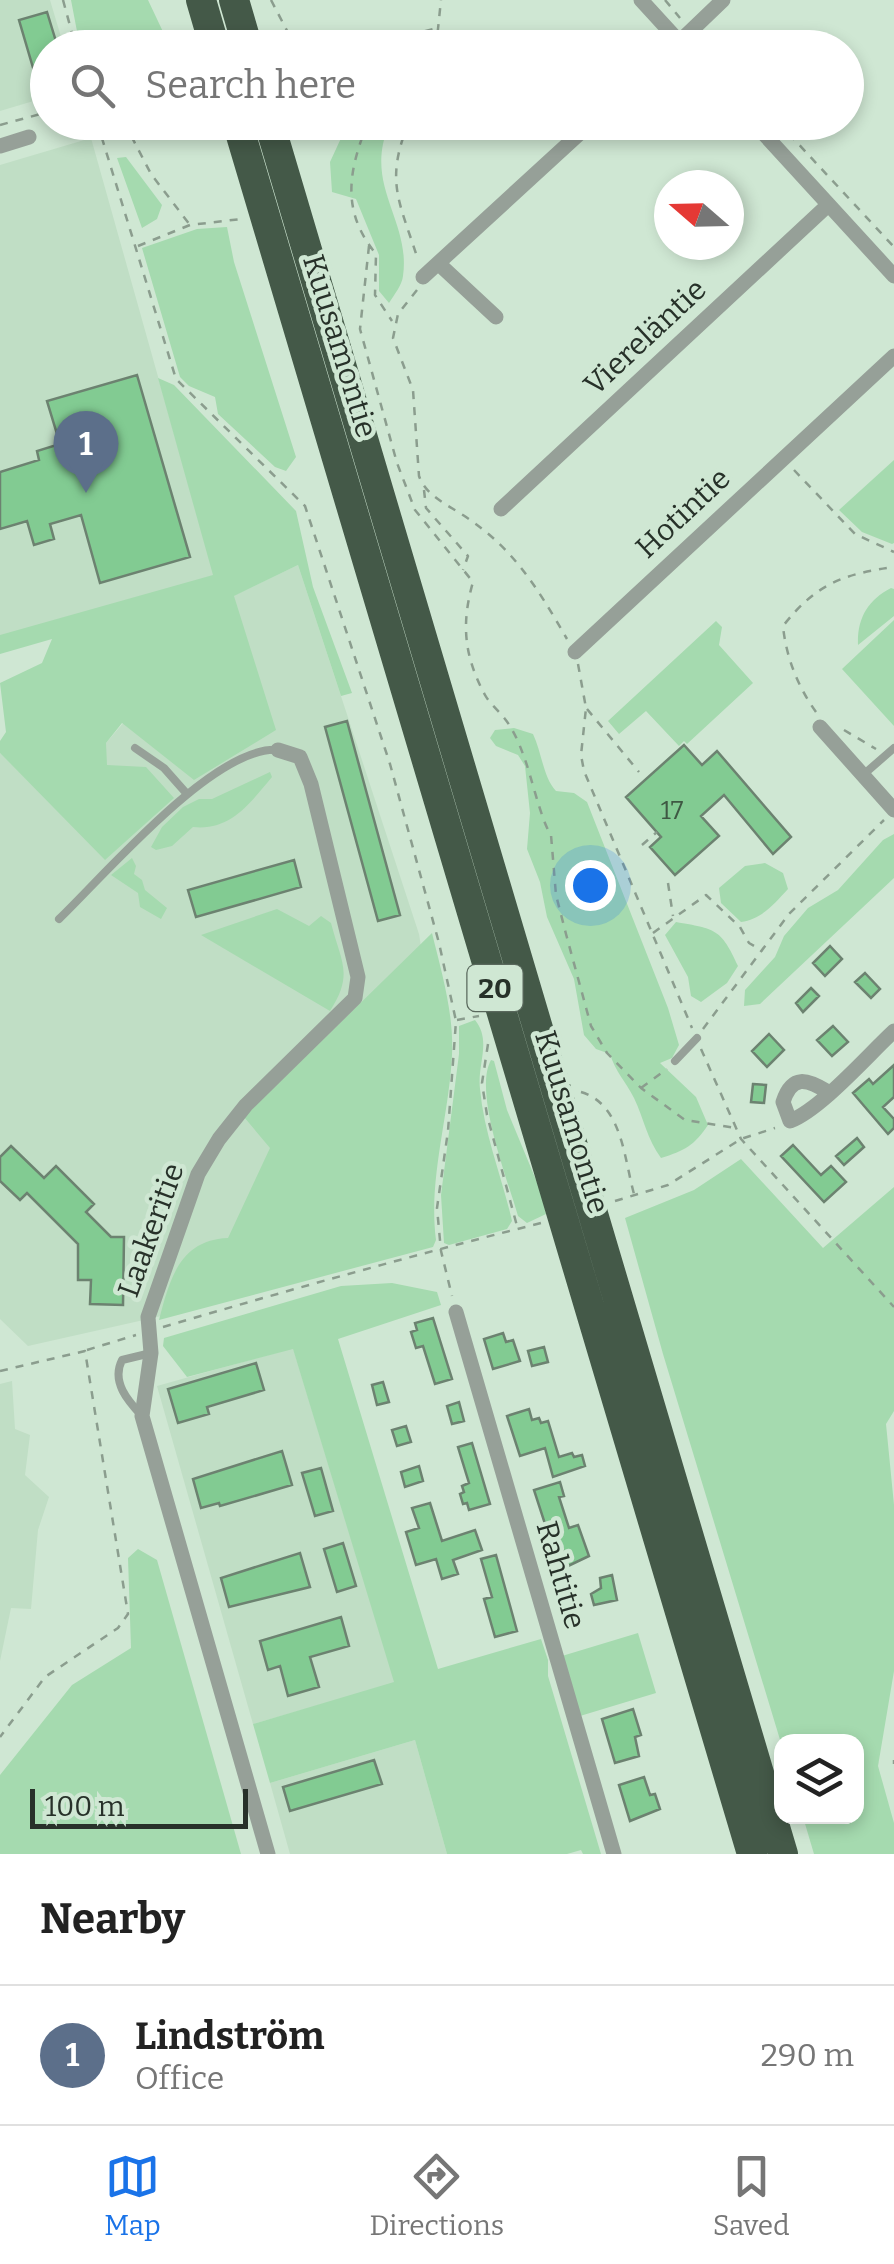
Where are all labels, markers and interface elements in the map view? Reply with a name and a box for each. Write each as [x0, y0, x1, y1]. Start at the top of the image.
search box [30, 30, 864, 140]
icon: search [65, 58, 120, 113]
text: Search here [145, 62, 356, 108]
north arrow [654, 170, 744, 260]
street label: Kuusamontie [295, 250, 385, 442]
street label: Viereläntie [577, 271, 713, 403]
pin: 1 [54, 410, 118, 493]
street label: Hotintie [628, 460, 738, 566]
house number: 17 [661, 796, 684, 826]
your location [565, 860, 616, 911]
road number: 20 [468, 965, 522, 1011]
street label: Kuusamontie [527, 1026, 617, 1218]
street label: Laakeritie [110, 1158, 192, 1302]
street label: Rahtitie [528, 1517, 594, 1633]
map controls [774, 1734, 864, 1824]
button: layers [774, 1734, 864, 1824]
scale bar [30, 1784, 248, 1828]
text: 100 m [45, 1790, 125, 1823]
text: Nearby [40, 1894, 185, 1944]
text: Lindström [135, 2013, 325, 2059]
text: 1 [66, 2036, 79, 2074]
text: 290 m [760, 2036, 854, 2074]
text: Office [135, 2059, 224, 2097]
tab: Map [104, 2149, 161, 2242]
tab: Directions [369, 2149, 504, 2242]
tab: Saved [713, 2149, 790, 2242]

